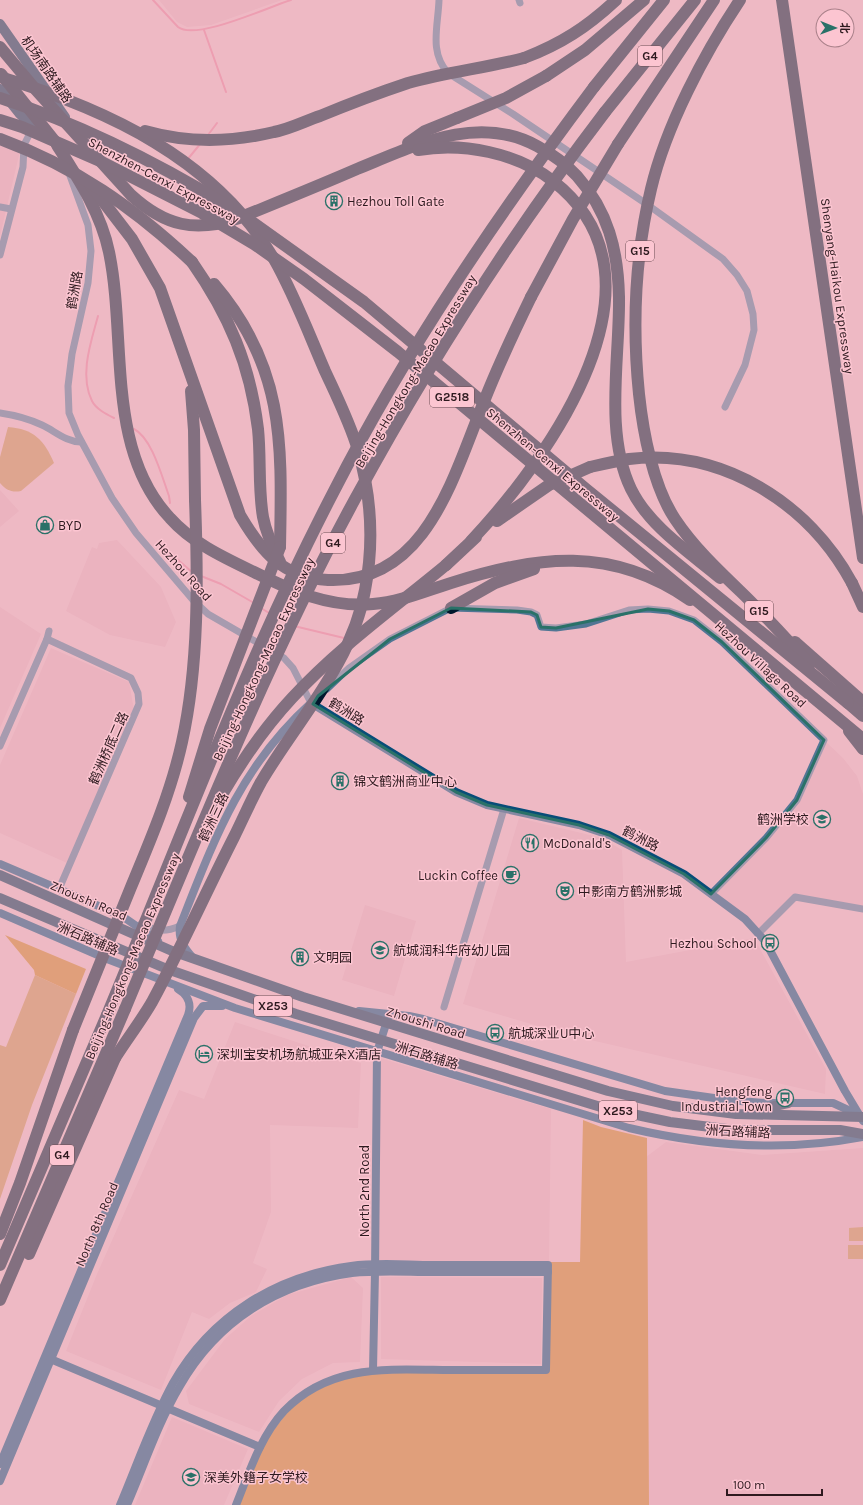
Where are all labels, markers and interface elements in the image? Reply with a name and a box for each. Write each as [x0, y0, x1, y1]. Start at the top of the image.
north arrow [815, 8, 855, 48]
text: 北 [838, 23, 851, 34]
street label: 机场南路辅路 [18, 33, 75, 106]
road number: G4 [638, 46, 662, 66]
street label: Shenzhen-Cenxi Expressway [86, 134, 242, 227]
building icon: Hezhou Toll Gate [324, 191, 344, 211]
place label: Hezhou Toll Gate [347, 194, 445, 209]
street label: Shenyang-Haikou Expressway [818, 197, 857, 375]
road number: G15 [626, 241, 654, 261]
street label: 鹤洲路 [64, 270, 85, 311]
street label: Beijing-Hongkong-Macao Expressway [352, 272, 479, 471]
road number: G2518 [430, 387, 474, 407]
street label: Shenzhen-Cenxi Expressway [483, 404, 622, 524]
shop icon: BYD [35, 515, 55, 535]
place label: BYD [58, 518, 82, 533]
road number: G4 [321, 533, 345, 553]
street label: Hezhou Road [152, 537, 215, 604]
street label: Beijing-Hongkong-Macao Expressway [210, 555, 317, 763]
road number: G15 [745, 601, 773, 621]
street label: Hezhou Village Road [712, 618, 810, 711]
street label: 鹤洲路 [326, 695, 367, 728]
street label: 鹤洲桥底二路 [86, 710, 131, 787]
building icon: 锦文鹤洲商业中心 [330, 771, 350, 791]
place label: 锦文鹤洲商业中心 [353, 774, 457, 789]
street label: 鹤洲三路 [196, 790, 231, 844]
school or university icon: 鹤洲学校 [812, 809, 832, 829]
place label: 鹤洲学校 [757, 812, 809, 827]
street label: 鹤洲路 [620, 823, 662, 854]
restaurant icon: McDonald's [520, 833, 540, 853]
place label: McDonald's [543, 836, 612, 851]
street label: Beijing-Hongkong-Macao Expressway [82, 851, 183, 1062]
cafe icon: Luckin Coffee [501, 865, 521, 885]
place label: Luckin Coffee [418, 868, 498, 883]
street label: Zhoushi Road [48, 878, 130, 923]
theatre icon: 中影南方鹤洲影城 [555, 881, 575, 901]
place label: 中影南方鹤洲影城 [578, 884, 682, 899]
street label: 洲石路辅路 [55, 919, 121, 958]
bus stop icon: Hezhou School [760, 933, 780, 953]
place label: Hezhou School [669, 936, 757, 951]
school or university icon: 航城润科华府幼儿园 [370, 940, 390, 960]
place label: 航城润科华府幼儿园 [393, 943, 510, 958]
building icon: 文明园 [290, 947, 310, 967]
place label: 文明园 [313, 950, 352, 965]
road number: X253 [254, 996, 292, 1016]
street label: Zhoushi Road [384, 1003, 467, 1042]
bus stop icon: 航城深业U中心 [485, 1023, 505, 1043]
place label: 航城深业U中心 [508, 1026, 595, 1041]
street label: 洲石路辅路 [394, 1039, 460, 1072]
hotel icon: 深圳宝安机场航城亚朵X酒店 [194, 1044, 214, 1064]
place label: 深圳宝安机场航城亚朵X酒店 [217, 1047, 381, 1062]
place label: Hengfeng Industrial Town [681, 1084, 773, 1114]
bus stop icon: Hengfeng Industrial Town [775, 1088, 795, 1108]
road number: X253 [599, 1101, 637, 1121]
street label: 洲石路辅路 [705, 1122, 771, 1141]
road number: G4 [50, 1145, 74, 1165]
street label: North 2nd Road [357, 1145, 372, 1237]
street label: North 8th Road [72, 1180, 121, 1269]
school or university icon: 深美外籍子女学校 [181, 1467, 201, 1487]
place label: 深美外籍子女学校 [204, 1470, 308, 1485]
scale bar [727, 1471, 822, 1497]
text: 100 m [733, 1478, 765, 1492]

